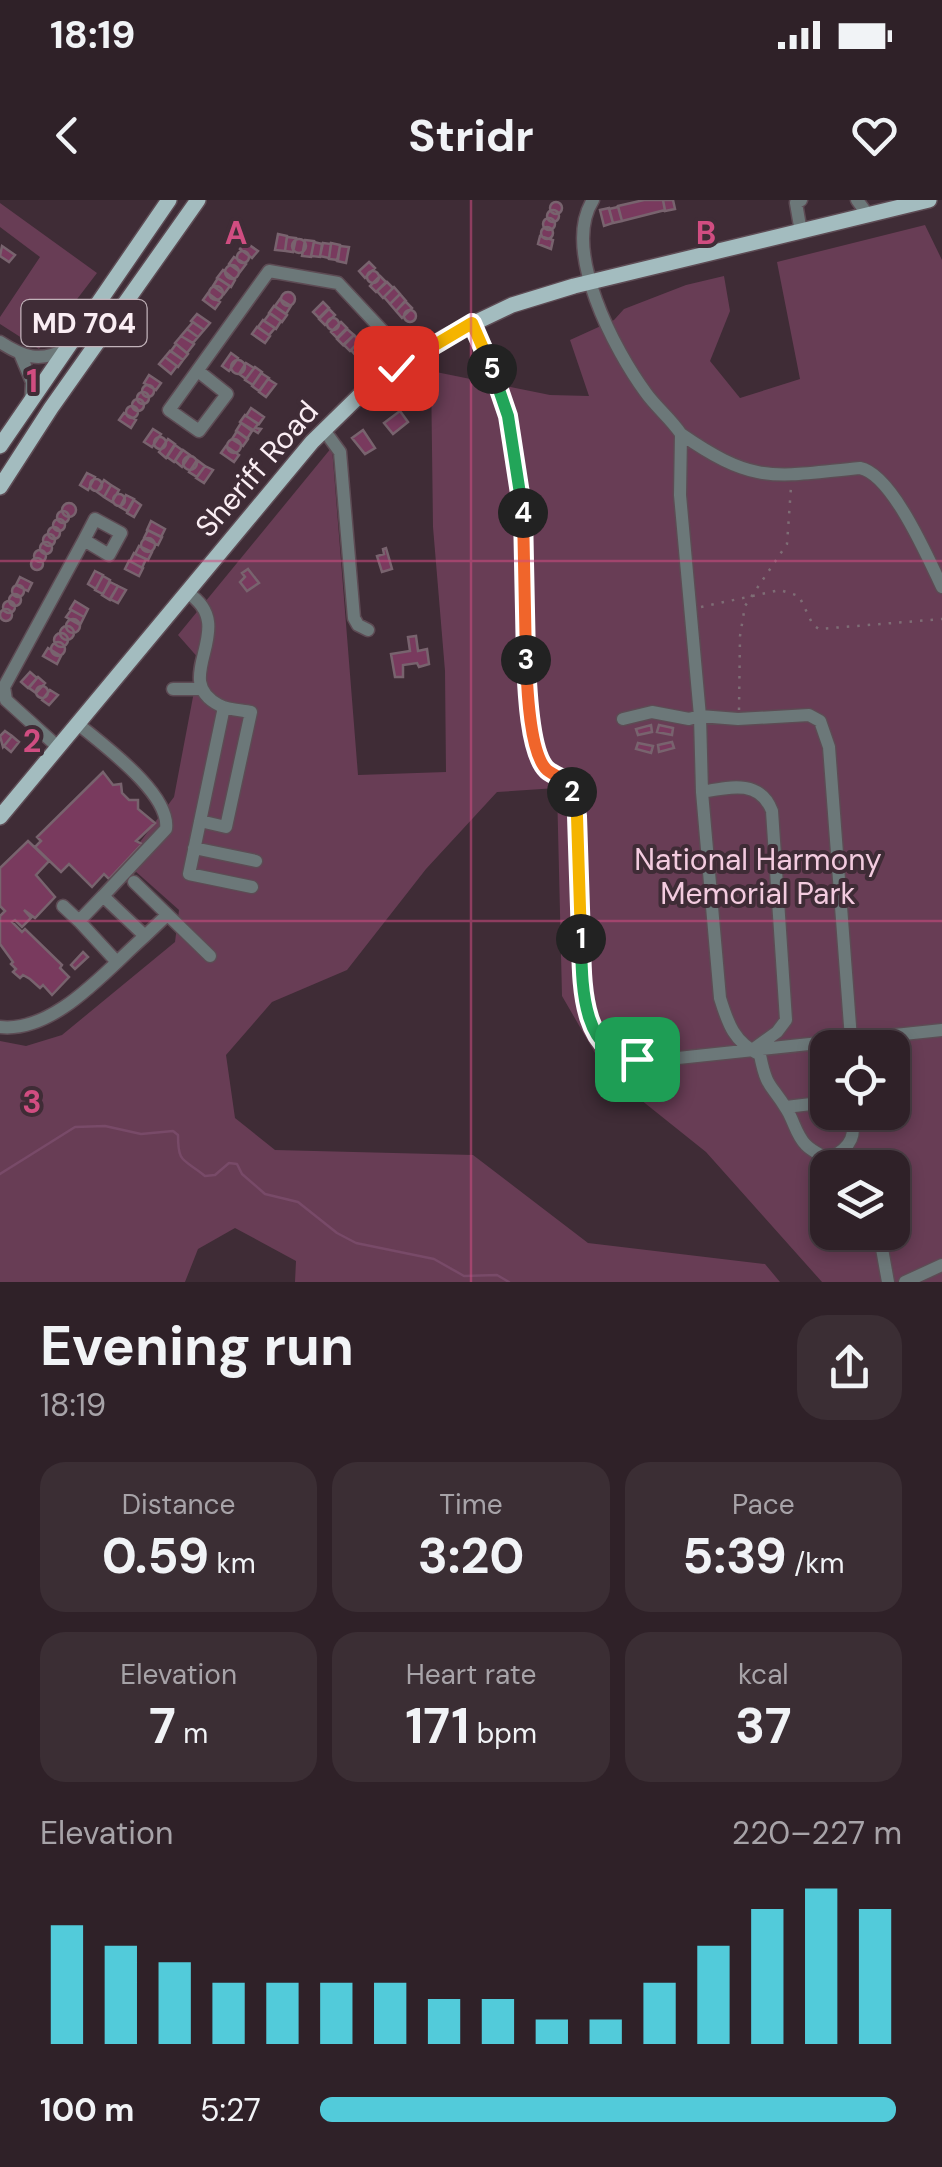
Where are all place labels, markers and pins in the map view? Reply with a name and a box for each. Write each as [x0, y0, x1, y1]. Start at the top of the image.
pin [354, 326, 439, 411]
pin: 5 [467, 344, 517, 394]
pin: 4 [498, 488, 548, 538]
pin: 3 [501, 635, 551, 685]
pin: 2 [547, 767, 597, 817]
pin: 1 [556, 914, 606, 964]
pin [595, 1017, 680, 1102]

